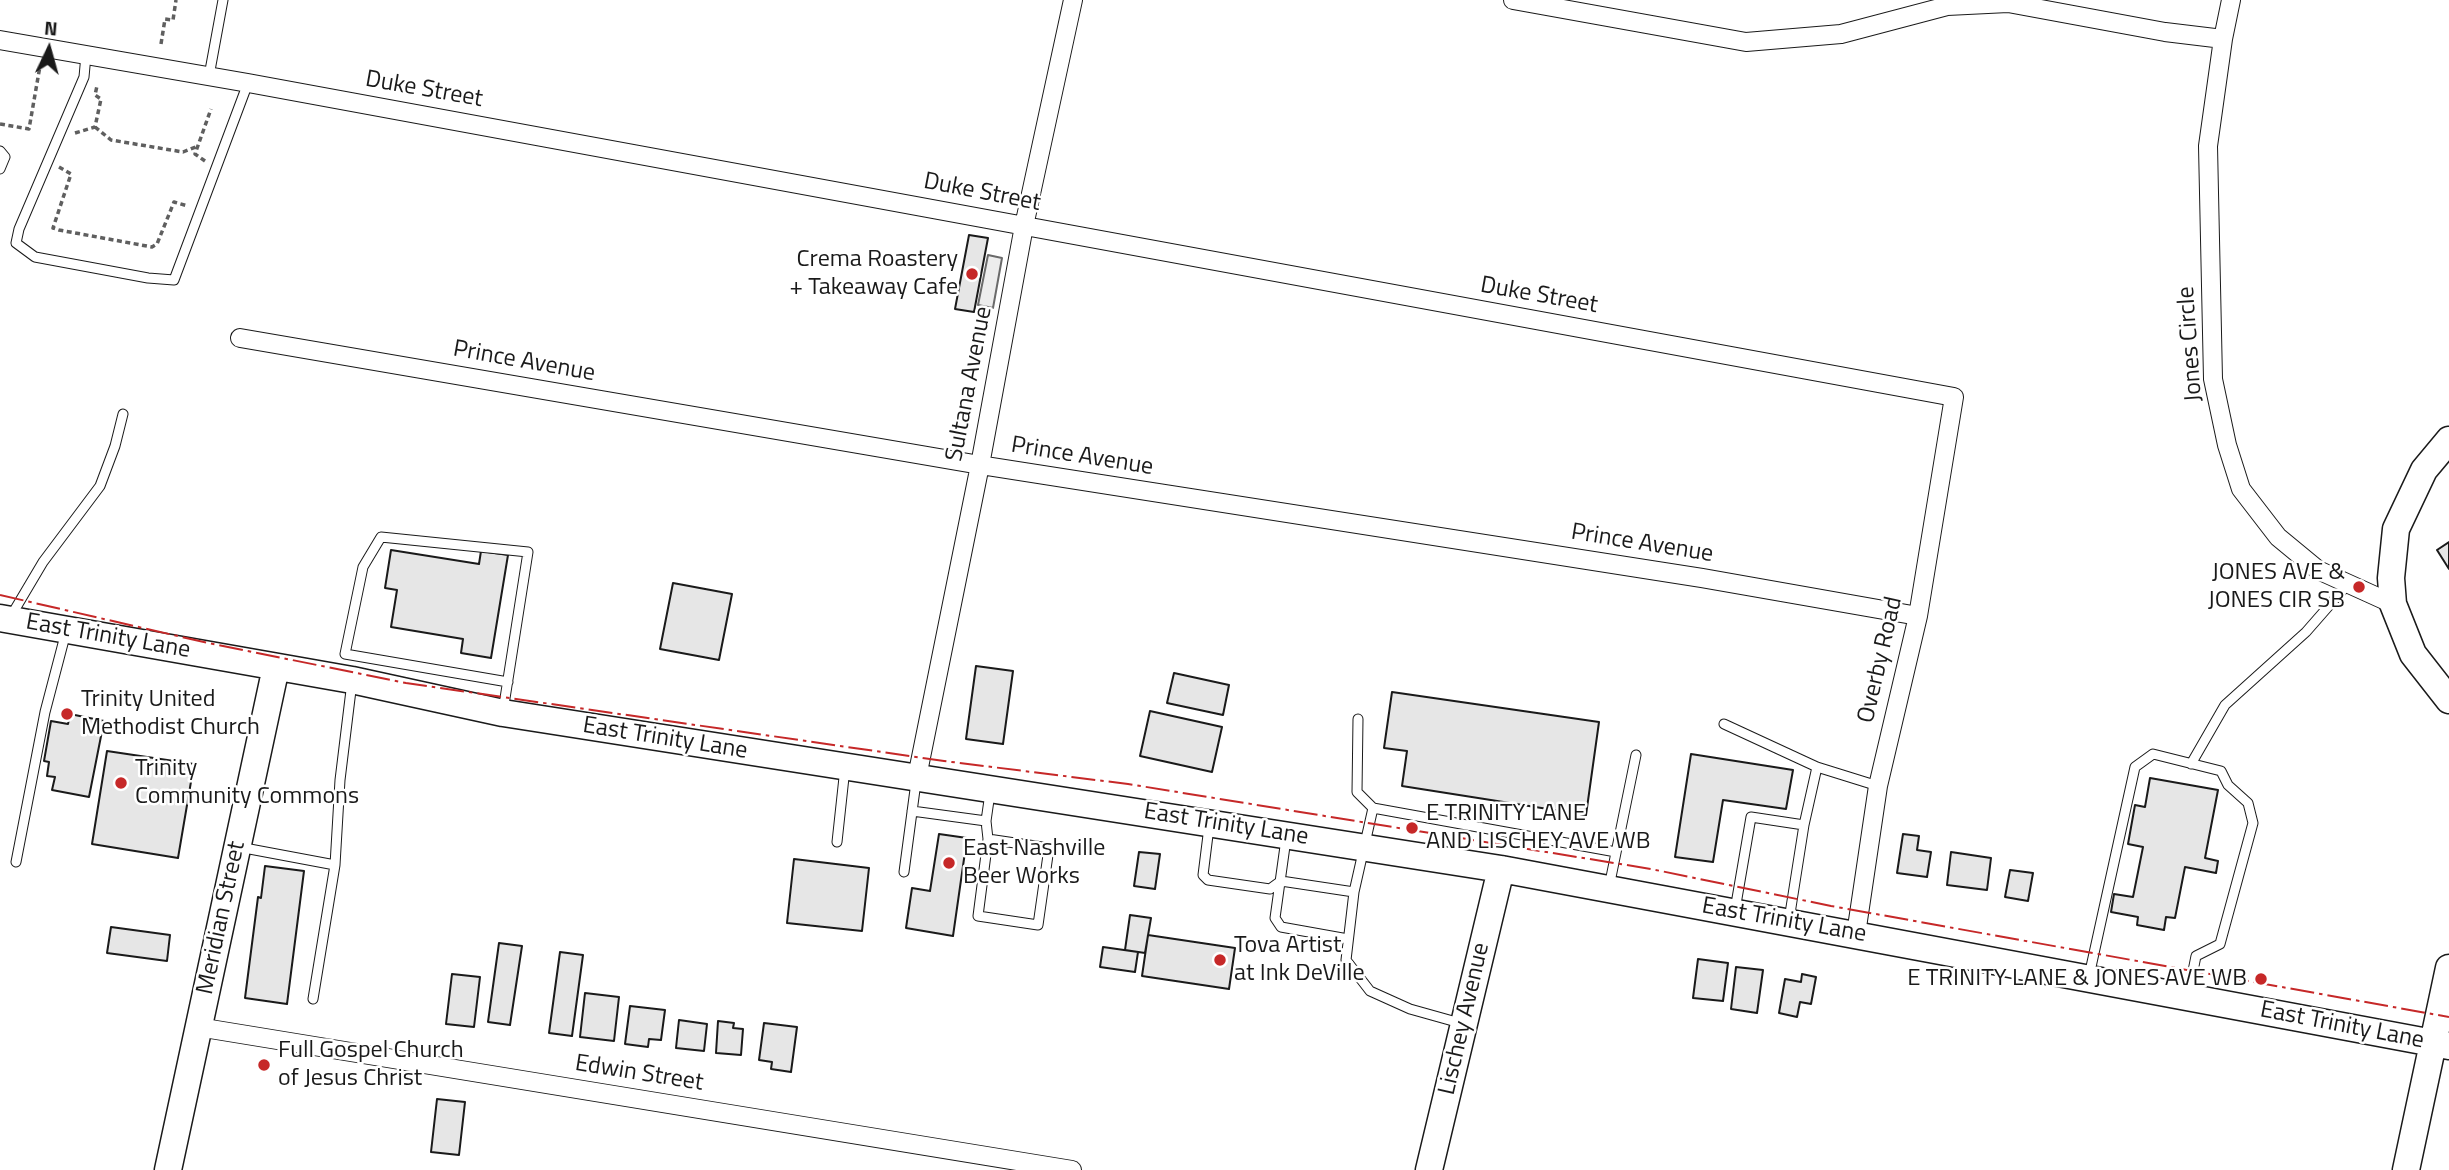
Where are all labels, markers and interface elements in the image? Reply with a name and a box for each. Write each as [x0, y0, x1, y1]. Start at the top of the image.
text: N [43, 13, 59, 43]
north arrow [14, 14, 84, 84]
street label: Duke Street [363, 66, 485, 114]
street label: Duke Street [921, 168, 1043, 218]
place label: Crema Roastery + Takeaway Cafe [790, 246, 958, 302]
marker: Crema Roastery + Takeaway Cafe [964, 266, 980, 282]
street label: Duke Street [1478, 272, 1600, 320]
street label: Jones Circle [2173, 285, 2209, 403]
street label: Sultana Avenue [941, 304, 999, 464]
street label: Prince Avenue [451, 335, 597, 389]
street label: Prince Avenue [1009, 432, 1155, 482]
street label: Prince Avenue [1569, 519, 1715, 569]
place label: JONES AVE & JONES CIR SB [2208, 559, 2345, 615]
marker: JONES AVE & JONES CIR SB [2351, 579, 2367, 595]
street label: Overby Road [1852, 594, 1910, 726]
street label: East Trinity Lane [24, 608, 192, 666]
place label: Trinity United Methodist Church [81, 686, 260, 742]
marker: Trinity United Methodist Church [59, 706, 75, 722]
street label: East Trinity Lane [581, 712, 749, 766]
place label: Trinity Community Commons [135, 755, 359, 811]
marker: Trinity Community Commons [113, 775, 129, 791]
street label: East Trinity Lane [1142, 798, 1310, 852]
place label: E TRINITY LANE AND LISCHEY AVE WB [1426, 800, 1651, 856]
marker: E TRINITY LANE AND LISCHEY AVE WB [1404, 820, 1420, 836]
place label: East Nashville Beer Works [963, 835, 1105, 891]
street label: Meridian Street [192, 839, 252, 997]
marker: East Nashville Beer Works [941, 855, 957, 871]
street label: East Trinity Lane [1700, 892, 1868, 950]
place label: Tova Artist at Ink DeVille [1234, 932, 1365, 988]
street label: Lischey Avenue [1434, 940, 1496, 1098]
marker: Tova Artist at Ink DeVille [1212, 952, 1228, 968]
place label: E TRINITY LANE & JONES AVE WB [1907, 965, 2247, 993]
marker: E TRINITY LANE & JONES AVE WB [2253, 971, 2269, 987]
street label: East Trinity Lane [2258, 996, 2426, 1056]
place label: Full Gospel Church of Jesus Christ [278, 1037, 464, 1093]
street label: Edwin Street [573, 1050, 705, 1098]
marker: Full Gospel Church of Jesus Christ [256, 1057, 272, 1073]

